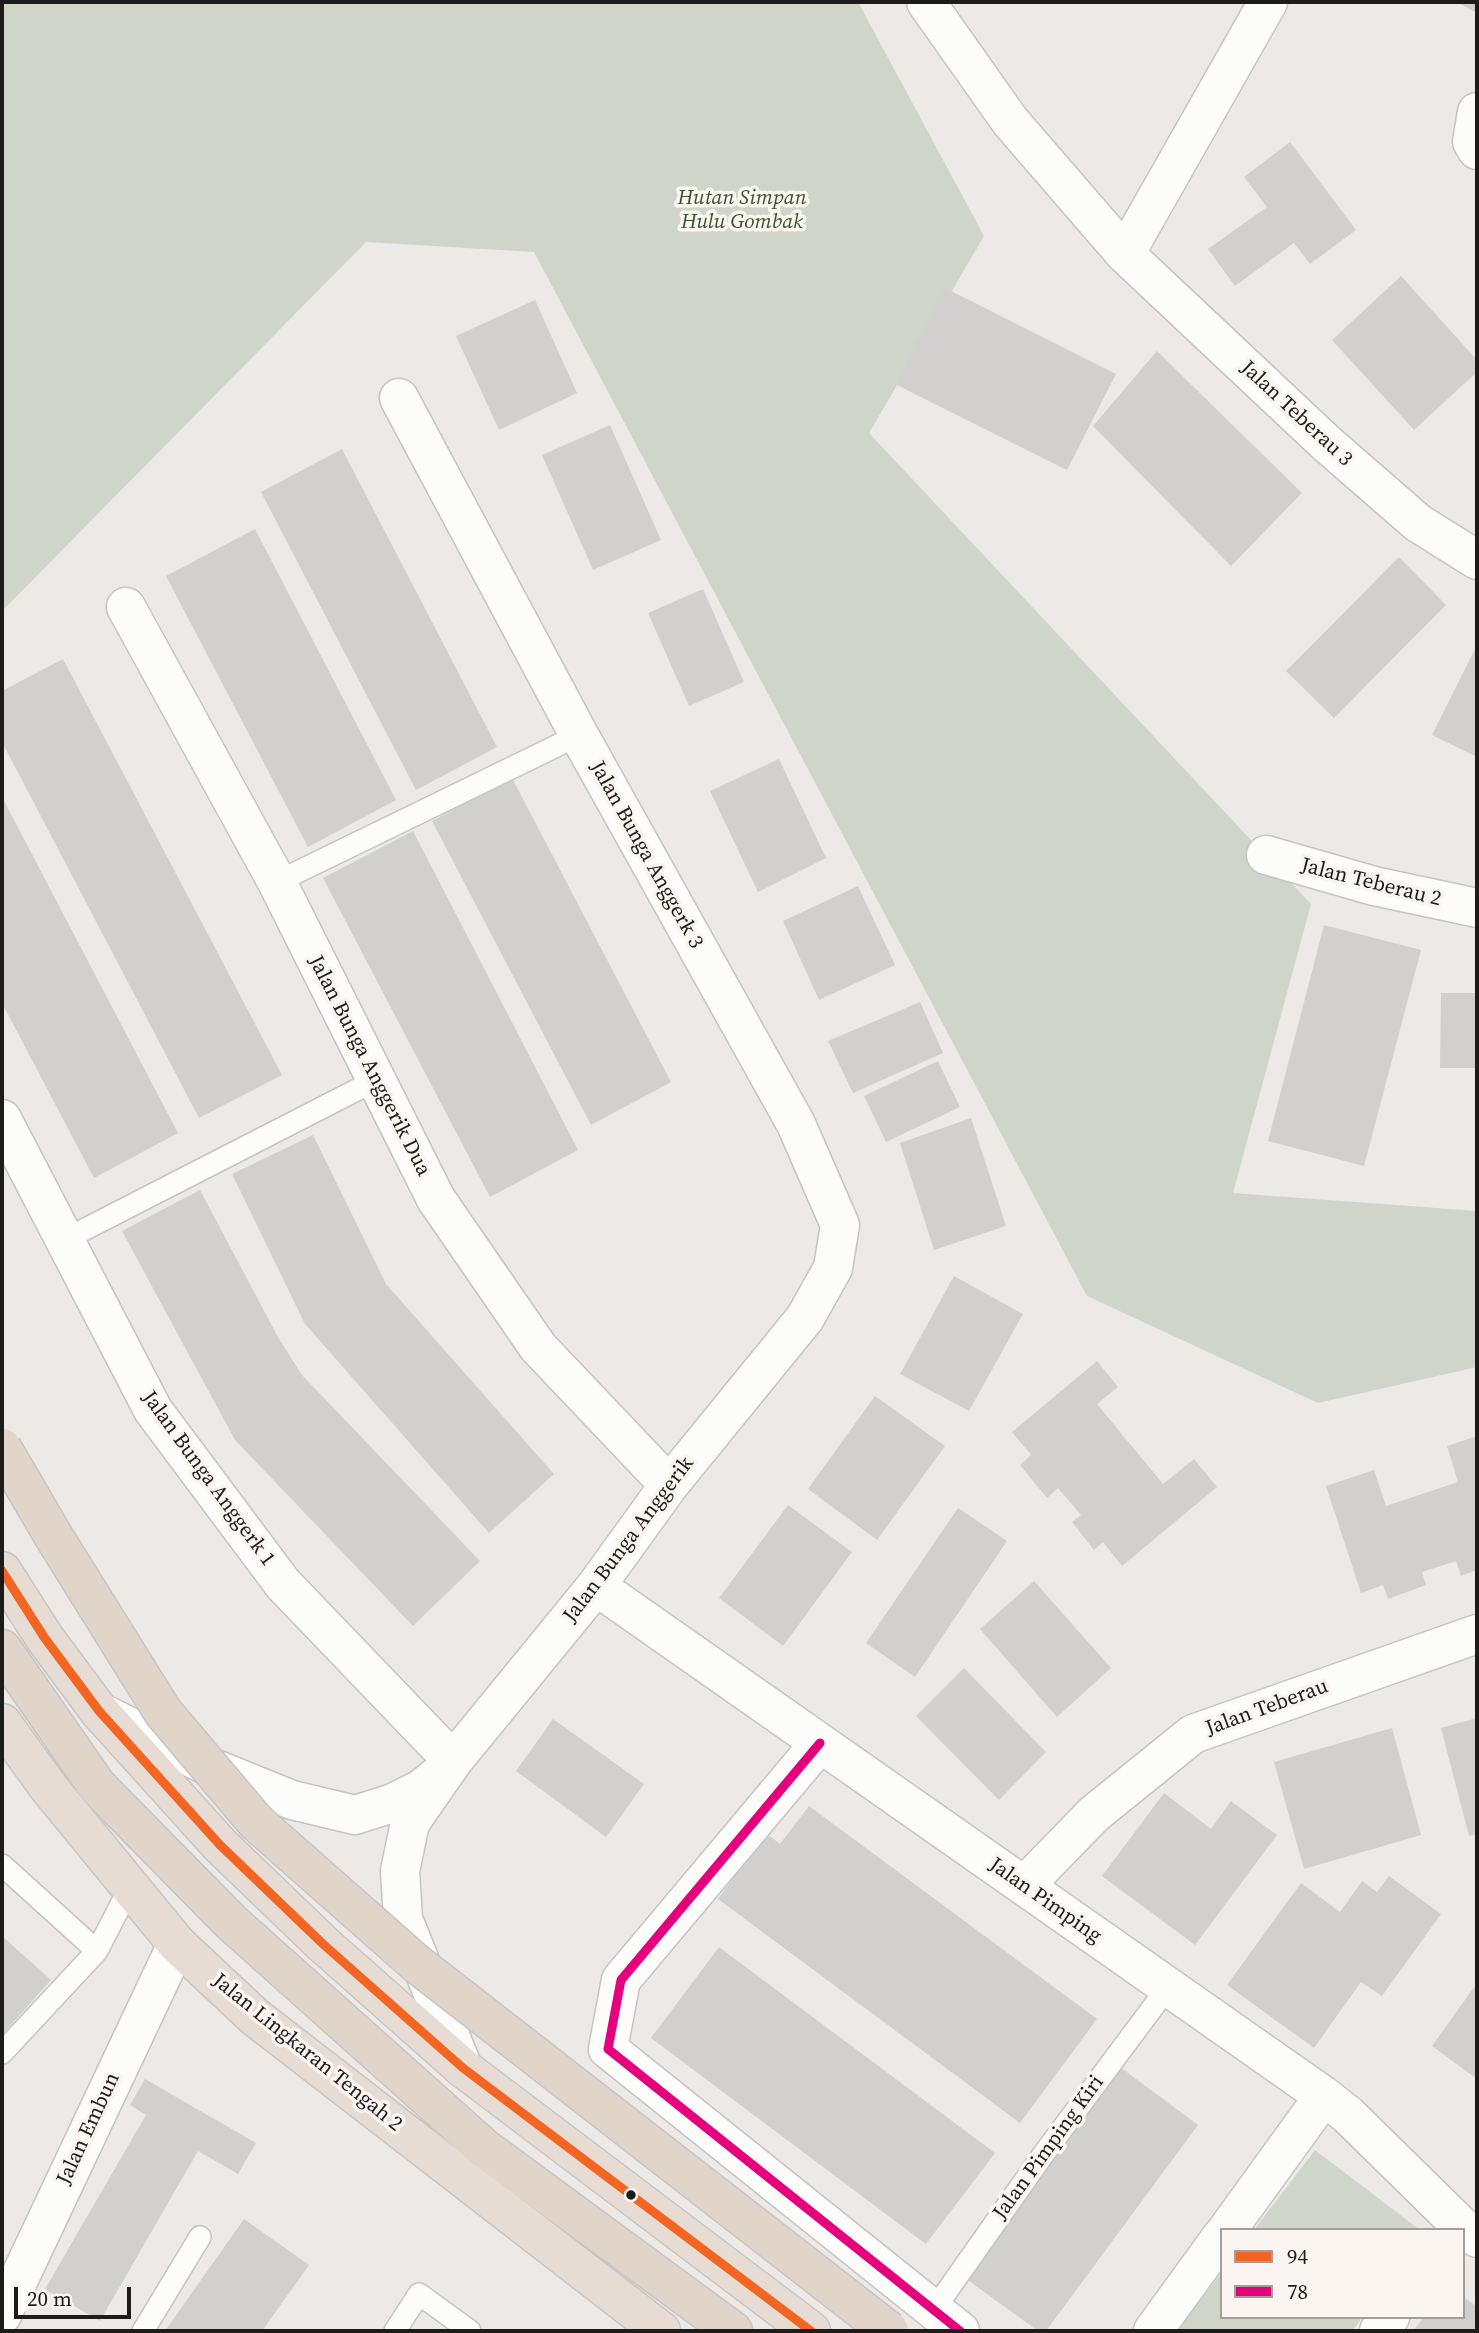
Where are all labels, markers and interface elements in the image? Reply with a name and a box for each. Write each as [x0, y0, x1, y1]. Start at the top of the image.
park label: Hutan Simpan Hulu Gombak [677, 186, 807, 236]
street label: Jalan Teberau 3 [1235, 356, 1357, 472]
street label: Jalan Bunga Anggerk 3 [584, 757, 708, 953]
street label: Jalan Teberau 2 [1298, 853, 1444, 913]
street label: Jalan Bunga Anggerik Dua [302, 952, 436, 1180]
street label: Jalan Bunga Anggerk 1 [136, 1387, 280, 1571]
street label: Jalan Bunga Anggerik [558, 1452, 700, 1628]
street label: Jalan Teberau [1202, 1674, 1332, 1742]
street label: Jalan Pimping [984, 1853, 1106, 1949]
street label: Jalan Lingkaran Tengah 2 [207, 1969, 407, 2137]
street label: Jalan Embun [52, 2069, 126, 2189]
street label: Jalan Pimping Kiri [988, 2071, 1110, 2225]
unlabelled marker [624, 2188, 638, 2202]
legend [1220, 2228, 1465, 2319]
text: 94 [1287, 2242, 1308, 2271]
scale bar [18, 2274, 135, 2318]
text: 78 [1287, 2277, 1308, 2306]
text: 20 m [27, 2284, 72, 2313]

